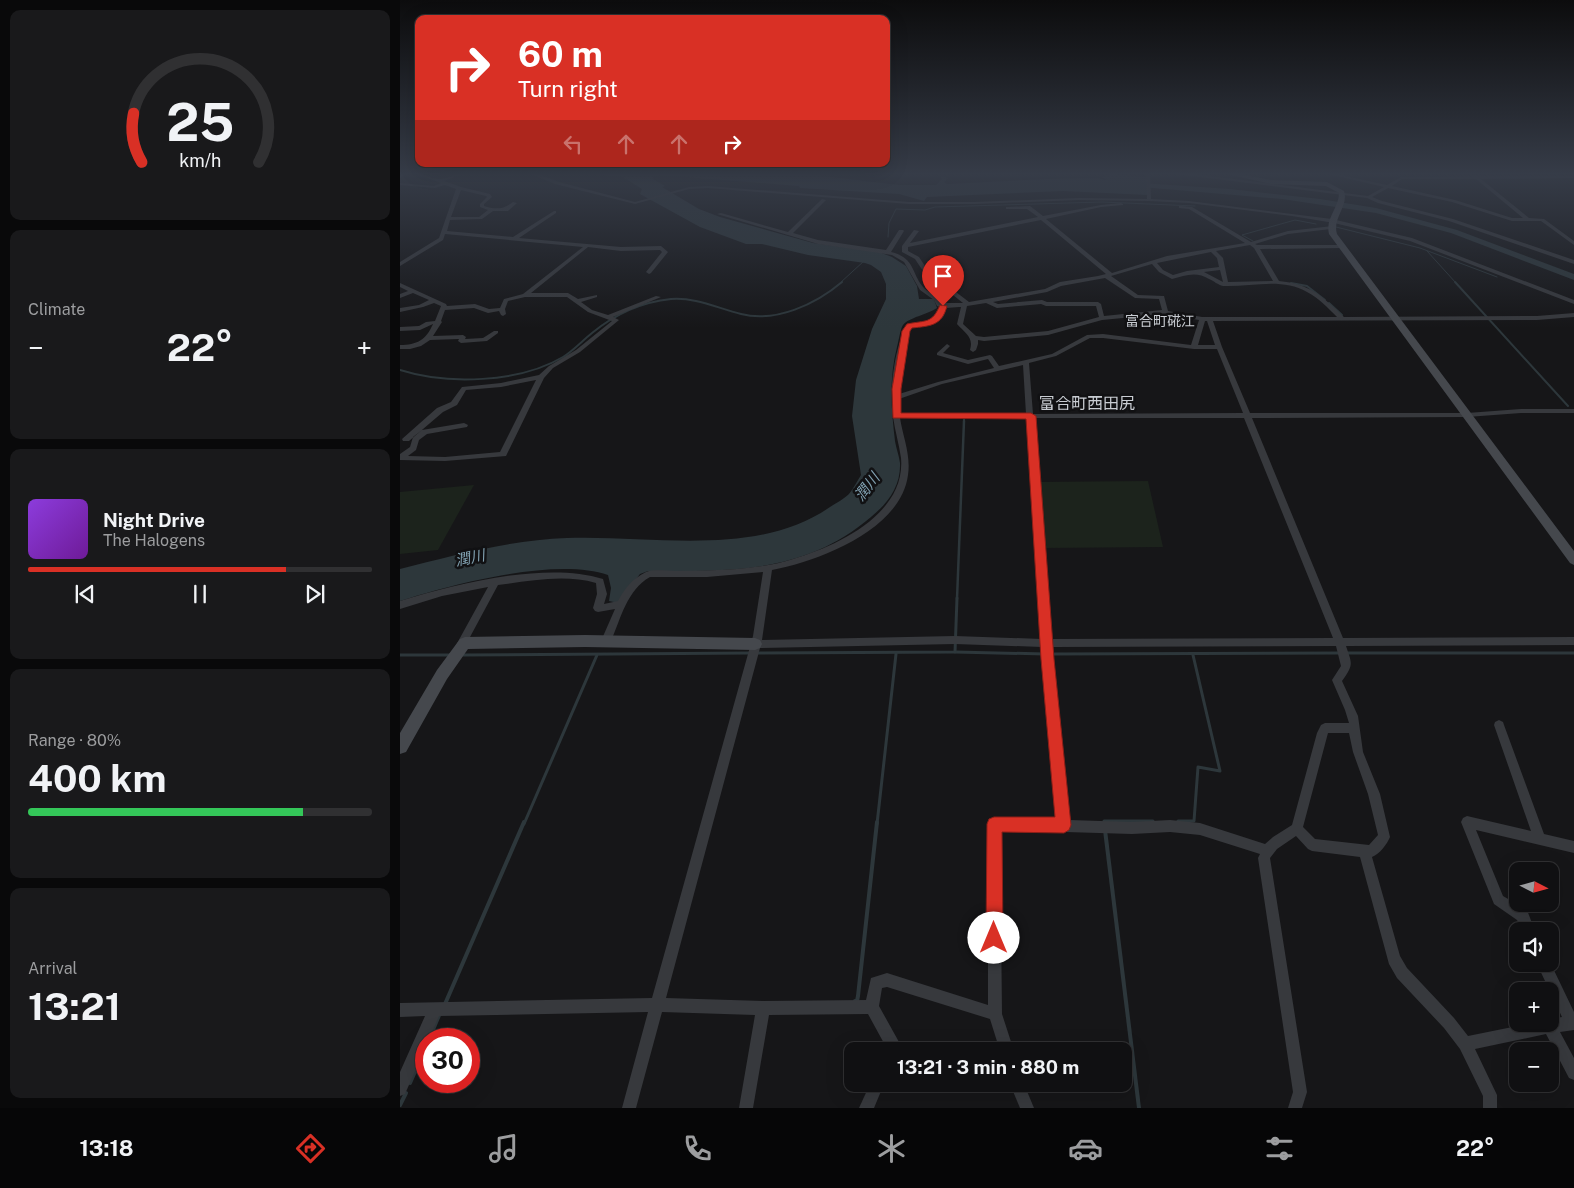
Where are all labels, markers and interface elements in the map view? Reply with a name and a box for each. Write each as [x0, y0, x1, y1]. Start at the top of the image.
text: 60 m [518, 34, 603, 75]
icon: right [435, 35, 500, 100]
text: Turn right [518, 76, 618, 102]
text: 25 [166, 92, 234, 153]
icon: left [559, 130, 587, 158]
icon: ahead [612, 130, 640, 158]
icon: ahead [665, 130, 693, 158]
icon: right [718, 130, 746, 158]
text: km/h [179, 150, 221, 171]
pin [922, 255, 964, 306]
icon: arrive [929, 262, 957, 290]
text: Climate [28, 300, 85, 319]
district label: 富合町硴江 [1125, 313, 1195, 329]
text: 22° [167, 325, 233, 370]
text: − [28, 331, 44, 364]
text: + [356, 331, 372, 364]
district label: 富合町西田尻 [1039, 394, 1135, 413]
water label: 潤川 [851, 468, 884, 504]
text: Night Drive [103, 509, 205, 531]
text: The Halogens [103, 531, 205, 550]
water label: 潤川 [453, 546, 488, 569]
icon: previous [71, 580, 99, 608]
icon: pause [186, 580, 214, 608]
icon: next [301, 580, 329, 608]
text: Range · 80% [28, 731, 121, 750]
text: 400 km [28, 756, 166, 801]
north arrow [1509, 862, 1559, 912]
map controls [1509, 862, 1559, 1092]
position arrow [967, 911, 1019, 963]
button: sound [1509, 922, 1559, 972]
text: Arrival [28, 959, 77, 978]
button: + [1509, 982, 1559, 1032]
text: 13:21 [28, 984, 121, 1029]
speed limit sign: 30 [415, 1028, 480, 1093]
button: − [1509, 1042, 1559, 1092]
text: 13:21 · 3 min · 880 m [897, 1056, 1079, 1078]
icon: directions [293, 1131, 328, 1166]
icon: music [486, 1131, 521, 1166]
icon: phone [680, 1131, 715, 1166]
icon: climate [874, 1131, 909, 1166]
icon: car [1068, 1131, 1103, 1166]
icon: filters [1262, 1131, 1297, 1166]
text: 13:18 [79, 1135, 134, 1161]
text: 22° [1456, 1135, 1494, 1161]

